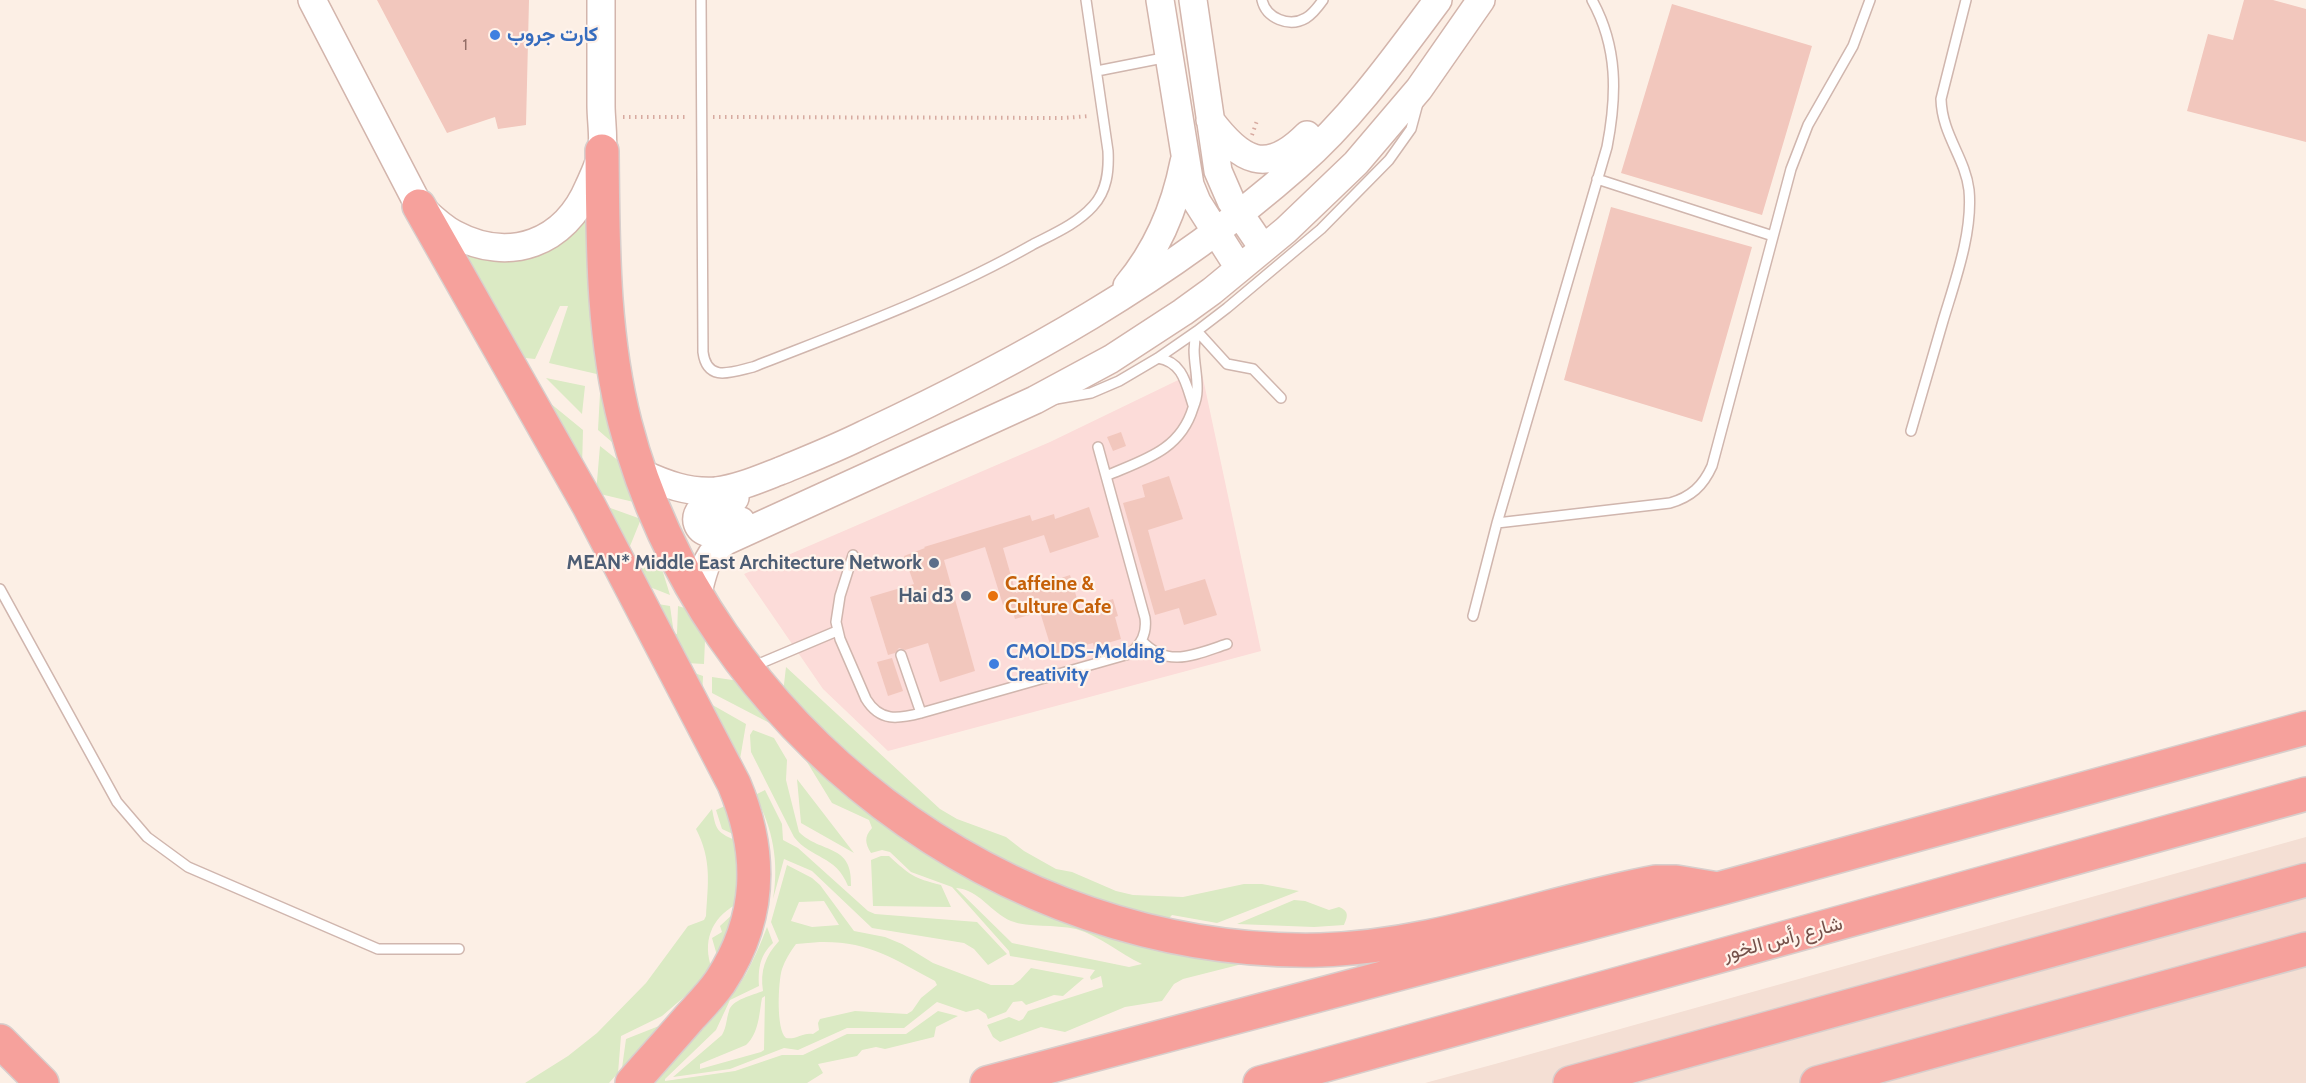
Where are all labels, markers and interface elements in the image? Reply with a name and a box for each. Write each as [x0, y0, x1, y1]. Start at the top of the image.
place label: كارت جروب [507, 23, 598, 47]
marker: كارت جروب [488, 28, 502, 42]
house number: 1 [462, 35, 468, 55]
place label: MEAN* Middle East Architecture Network [567, 551, 922, 575]
marker: MEAN* Middle East Architecture Network [927, 556, 941, 570]
place label: Caffeine & Culture Cafe [1005, 572, 1111, 619]
place label: Hai d3 [898, 584, 954, 608]
marker: Hai d3 [959, 589, 973, 603]
marker: Caffeine & Culture Cafe [986, 589, 1000, 603]
place label: CMOLDS-Molding Creativity [1006, 640, 1165, 687]
marker: CMOLDS-Molding Creativity [987, 657, 1001, 671]
street label: شارع رأس الخور [1721, 912, 1845, 966]

